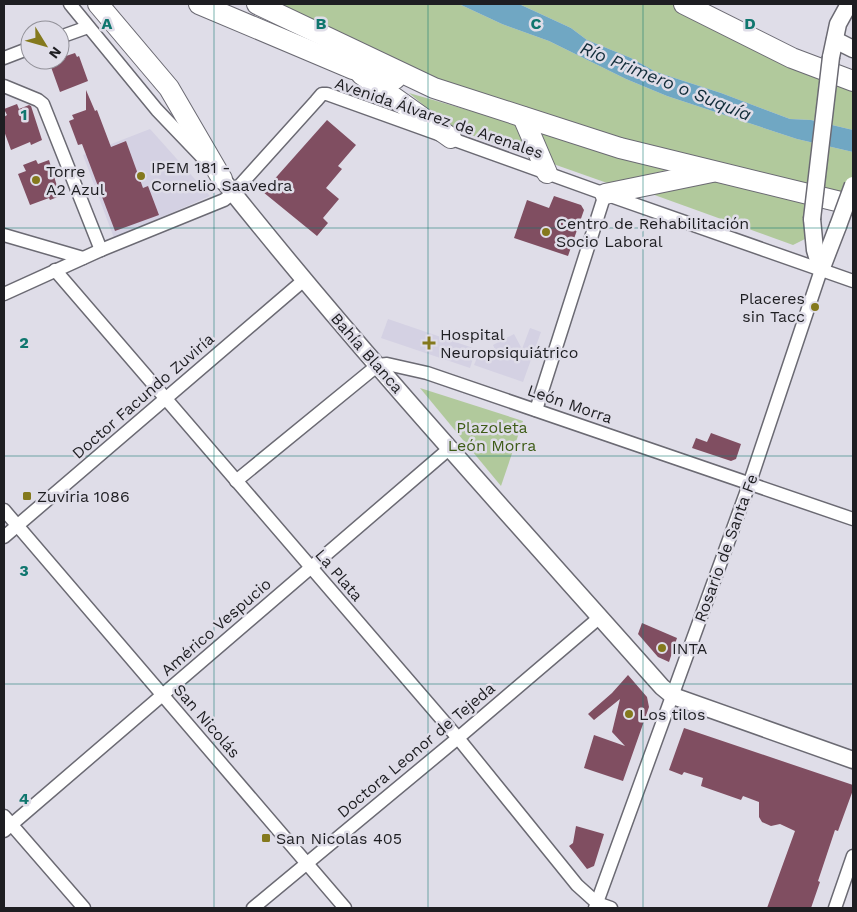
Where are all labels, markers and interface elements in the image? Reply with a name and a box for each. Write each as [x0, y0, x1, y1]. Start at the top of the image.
text: A [102, 14, 113, 33]
text: B [316, 14, 327, 33]
text: C [531, 14, 542, 33]
text: D [744, 14, 756, 33]
north arrow [20, 20, 70, 70]
water label: Río Primero o Suquía [578, 37, 754, 125]
text: N [46, 44, 65, 62]
street label: Avenida Álvarez de Arenales [332, 73, 546, 163]
text: 1 [21, 105, 27, 124]
place label: IPEM 181 - Cornelio Saavedra [151, 158, 292, 195]
place label: Torre A2 Azul [46, 162, 105, 199]
marker: IPEM 181 - Cornelio Saavedra [135, 170, 147, 182]
marker: Torre A2 Azul [30, 174, 42, 186]
place label: Centro de Rehabilitación Socio Laboral [556, 214, 749, 251]
marker: Centro de Rehabilitación Socio Laboral [540, 226, 552, 238]
place label: Placeres sin Tacc [739, 289, 805, 326]
marker: Placeres sin Tacc [809, 301, 821, 313]
street label: Bahía Blanca [327, 309, 407, 397]
place label: Hospital Neuropsiquiátrico [440, 325, 578, 362]
street label: Doctor Facundo Zuviría [68, 329, 218, 463]
text: 2 [19, 333, 29, 352]
marker: Hospital Neuropsiquiátrico [422, 336, 436, 350]
street label: León Morra [525, 381, 615, 427]
park label: Plazoleta León Morra [448, 418, 536, 455]
street label: Rosario de Santa Fe [690, 471, 762, 625]
place label: Zuviria 1086 [37, 487, 130, 506]
marker: Zuviria 1086 [21, 490, 33, 502]
street label: La Plata [311, 545, 367, 605]
text: 3 [19, 561, 29, 580]
street label: Américo Vespucio [157, 574, 275, 680]
place label: INTA [672, 639, 708, 658]
marker: INTA [656, 642, 668, 654]
street label: Doctora Leonor de Tejeda [333, 678, 499, 822]
street label: San Nicolás [170, 680, 244, 762]
place label: Los tilos [639, 705, 705, 724]
marker: Los tilos [623, 708, 635, 720]
text: 4 [19, 789, 29, 808]
place label: San Nicolas 405 [276, 829, 402, 848]
marker: San Nicolas 405 [260, 832, 272, 844]

